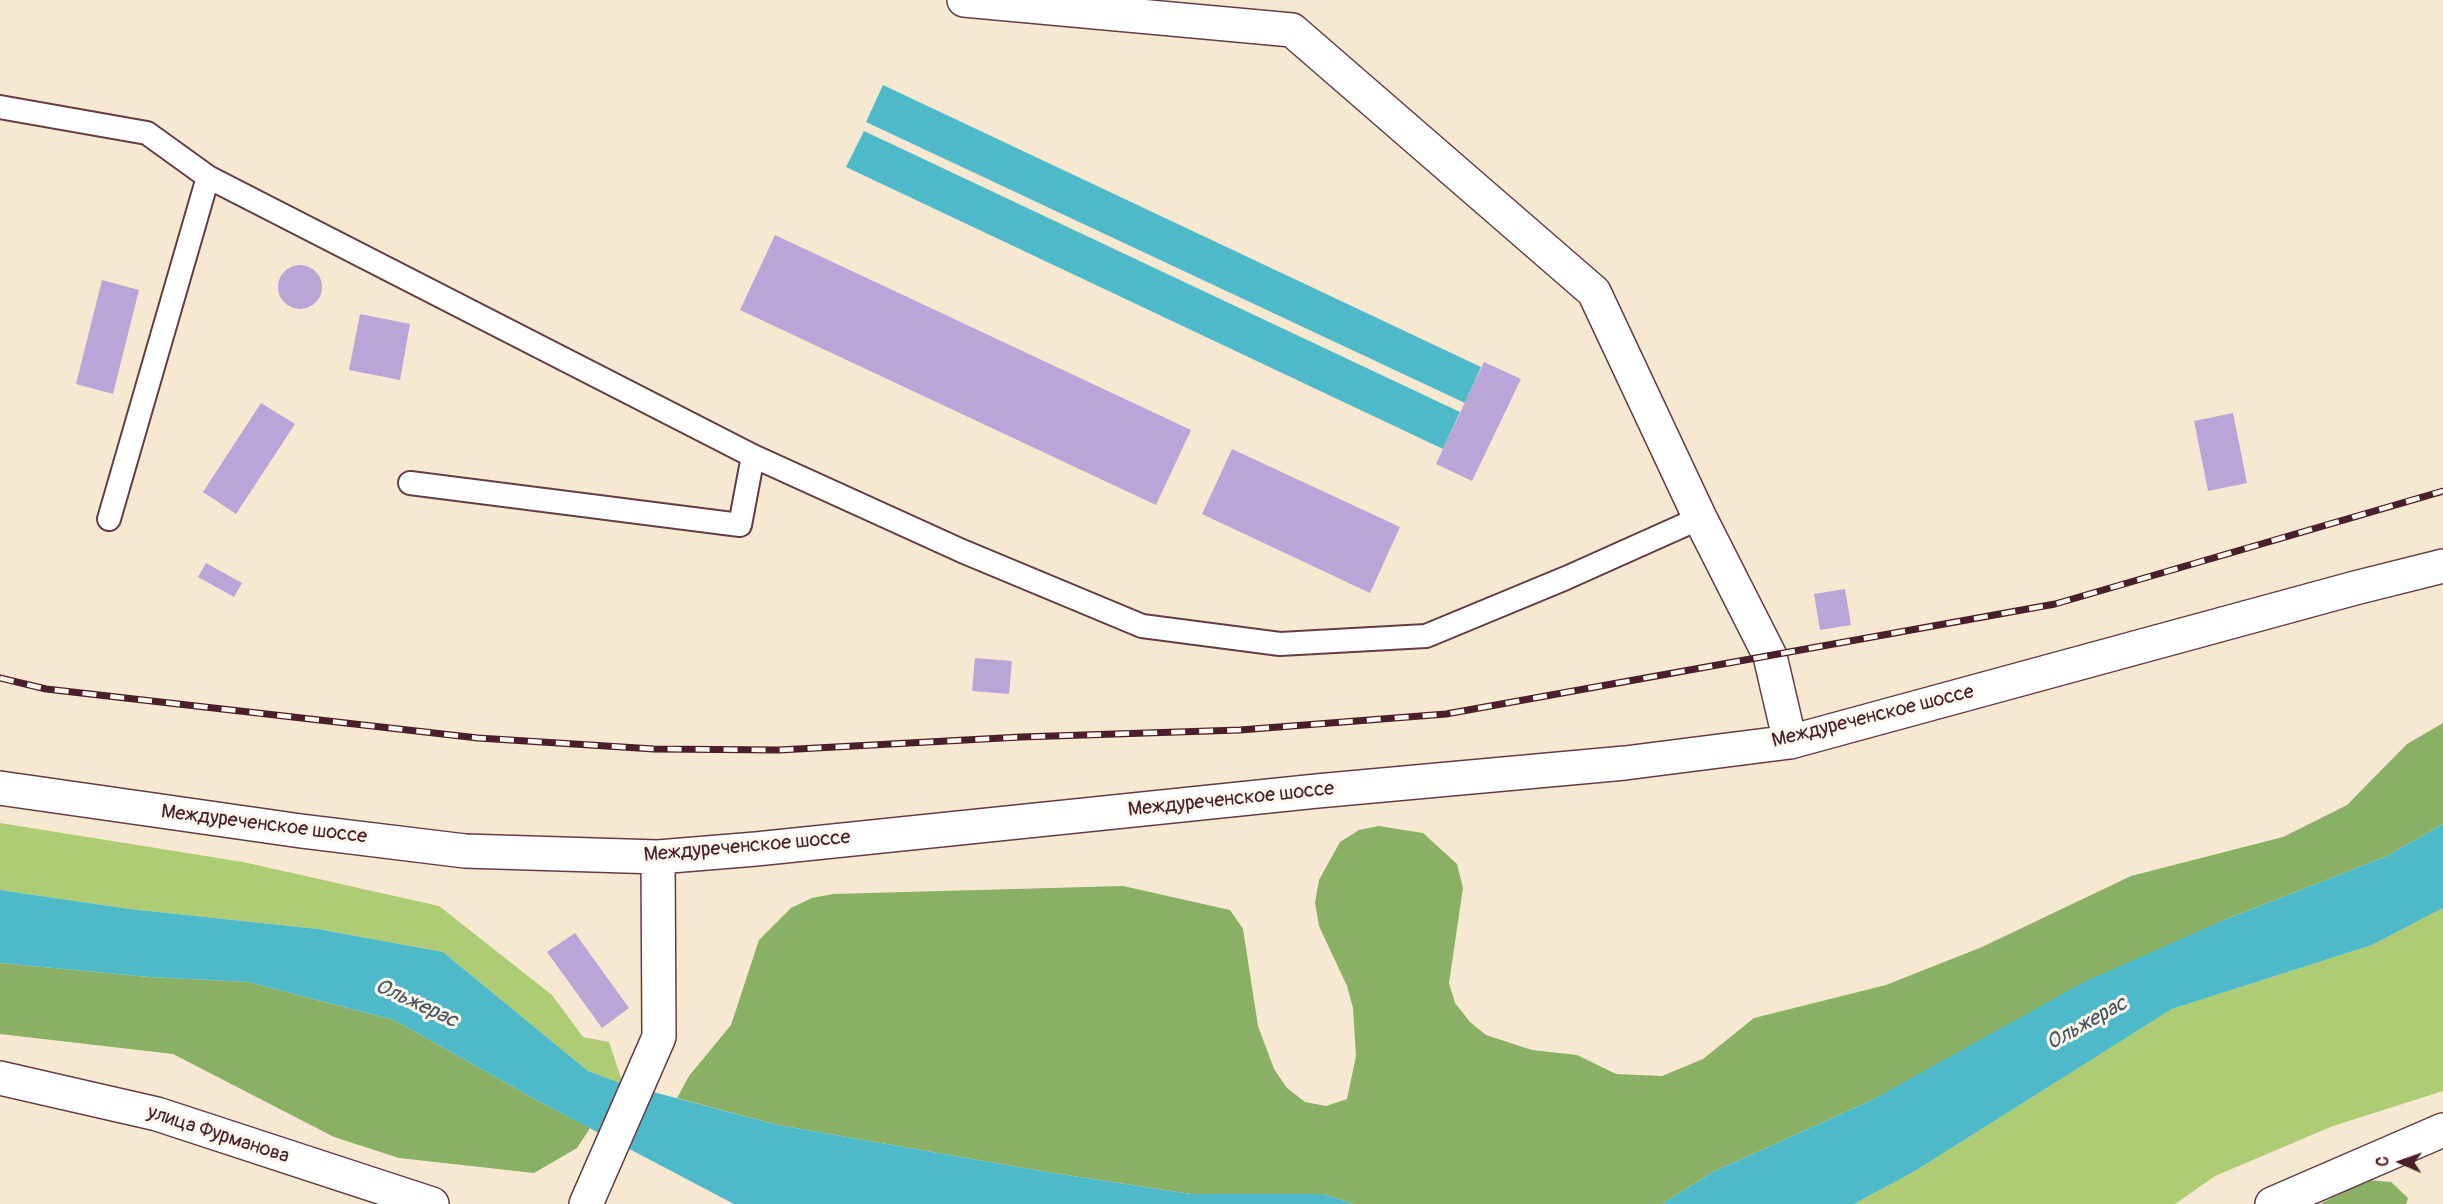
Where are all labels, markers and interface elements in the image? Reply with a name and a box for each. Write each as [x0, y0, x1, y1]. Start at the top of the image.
street label: Междуреченское шоссе [1770, 680, 1976, 754]
street label: Междуреченское шоссе [1127, 777, 1335, 823]
street label: Междуреченское шоссе [160, 800, 368, 850]
street label: Междуреченское шоссе [643, 826, 851, 868]
water label: Ольжерас [371, 974, 461, 1034]
water label: Ольжерас [2042, 992, 2132, 1056]
street label: улица Фурманова [144, 1101, 292, 1169]
north arrow [2371, 1132, 2431, 1192]
text: С [2373, 1156, 2393, 1167]

